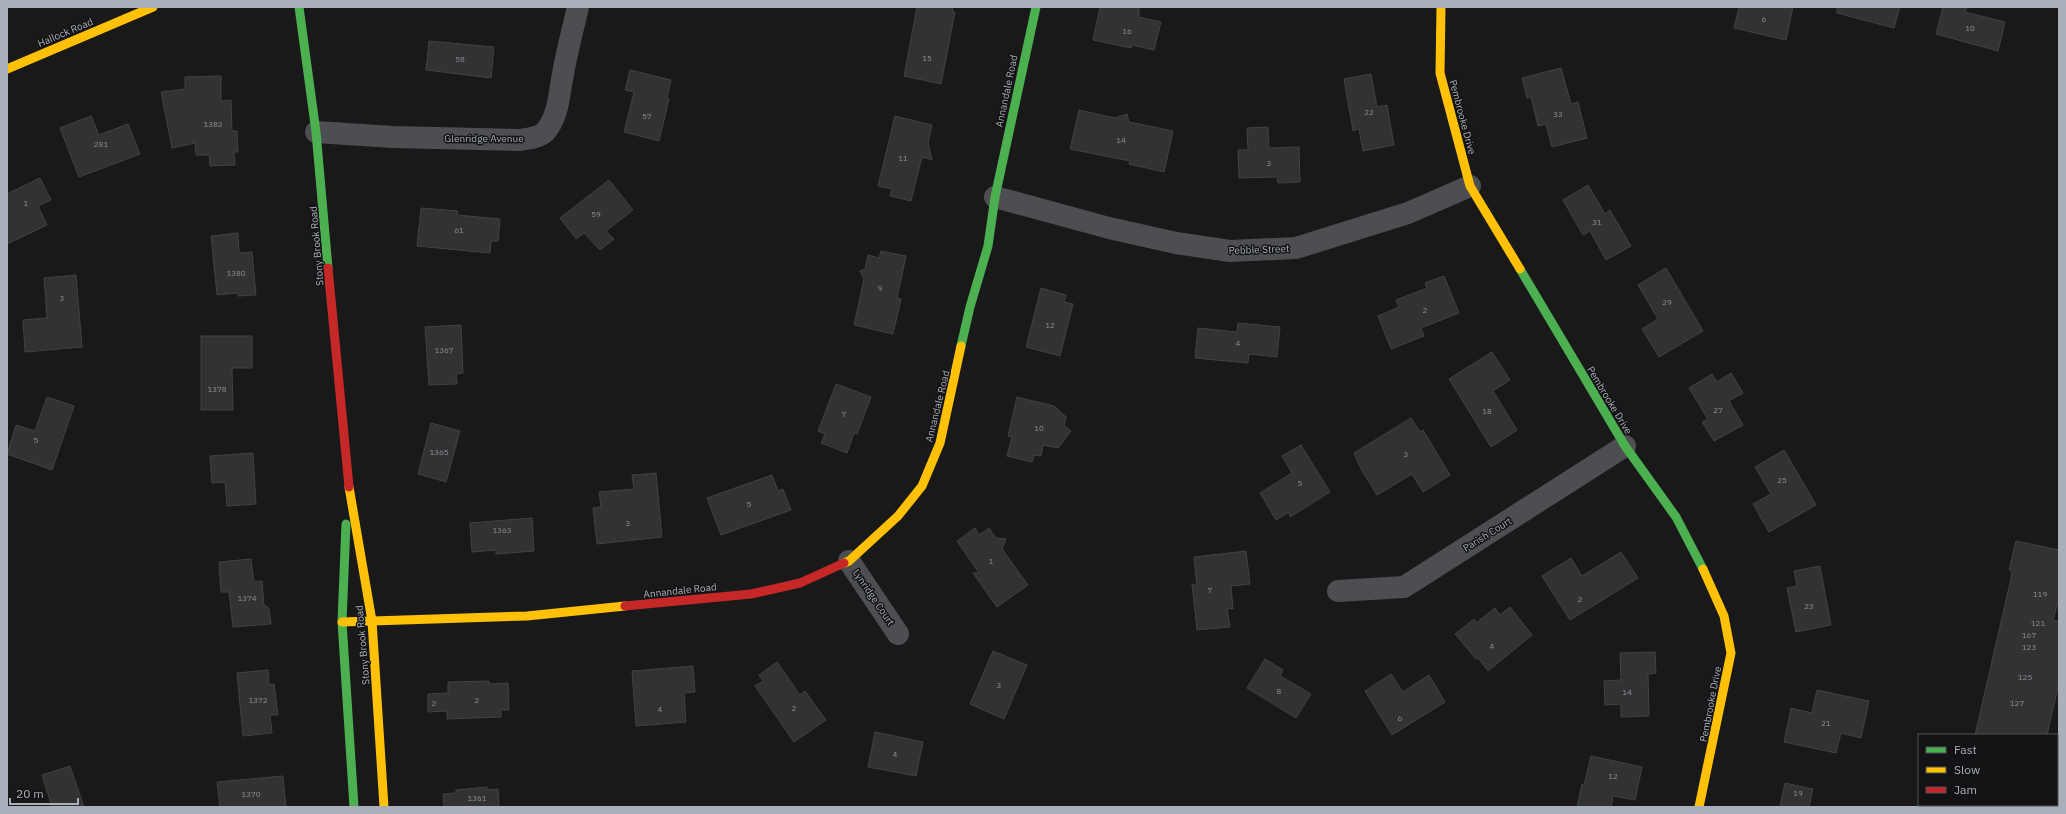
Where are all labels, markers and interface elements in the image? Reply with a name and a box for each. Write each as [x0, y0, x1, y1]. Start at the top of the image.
house number: 6 [1762, 14, 1767, 24]
street label: Hallock Road [35, 15, 95, 50]
house number: 10 [1965, 23, 1975, 33]
house number: 16 [1122, 26, 1132, 36]
house number: 15 [922, 53, 932, 63]
house number: 58 [455, 54, 465, 64]
street label: Annandale Road [992, 54, 1020, 128]
street label: Pembrooke Drive [1446, 78, 1479, 156]
house number: 22 [1364, 107, 1374, 117]
house number: 33 [1553, 109, 1563, 119]
house number: 57 [642, 111, 652, 121]
house number: 1382 [203, 119, 223, 129]
street label: Glenridge Avenue [444, 132, 524, 145]
house number: 14 [1116, 135, 1126, 145]
house number: 281 [94, 139, 108, 149]
house number: 11 [898, 153, 908, 163]
house number: 3 [1267, 158, 1272, 168]
house number: 1 [24, 198, 29, 208]
street label: Stony Brook Road [307, 206, 326, 286]
house number: 59 [591, 209, 601, 219]
house number: 31 [1592, 217, 1602, 227]
house number: 61 [454, 225, 464, 235]
street label: Pebble Street [1228, 242, 1290, 257]
house number: 1380 [226, 268, 246, 278]
house number: 9 [878, 283, 883, 293]
house number: 3 [60, 293, 65, 303]
house number: 29 [1662, 297, 1672, 307]
house number: 2 [1423, 305, 1428, 315]
house number: 12 [1045, 320, 1055, 330]
house number: 4 [1236, 338, 1241, 348]
house number: 1367 [434, 345, 454, 355]
street label: Pembrooke Drive [1584, 364, 1635, 437]
street label: Annandale Road [922, 369, 953, 443]
house number: 1378 [207, 384, 227, 394]
house number: 27 [1713, 405, 1723, 415]
house number: 18 [1482, 406, 1492, 416]
house number: 7 [842, 409, 847, 419]
house number: 10 [1034, 423, 1044, 433]
house number: 5 [34, 435, 39, 445]
house number: 1365 [429, 447, 449, 457]
house number: 3 [1404, 449, 1409, 459]
house number: 25 [1777, 475, 1787, 485]
house number: 5 [1298, 478, 1303, 488]
house number: 5 [747, 499, 752, 509]
street label: Parish Court [1460, 514, 1514, 555]
house number: 3 [626, 518, 631, 528]
house number: 1363 [492, 525, 512, 535]
house number: 1 [989, 556, 994, 566]
street label: Lynridge Court [850, 567, 897, 628]
street label: Annandale Road [643, 580, 717, 601]
house number: 7 [1208, 585, 1213, 595]
house number: 119 [2033, 589, 2047, 599]
house number: 1374 [237, 593, 257, 603]
house number: 2 [1578, 594, 1583, 604]
house number: 23 [1804, 601, 1814, 611]
street label: Stony Brook Road [353, 605, 372, 685]
house number: 121 [2031, 618, 2045, 628]
house number: 167 [2022, 630, 2036, 640]
house number: 4 [1490, 641, 1495, 651]
house number: 123 [2022, 642, 2036, 652]
street label: Pembrooke Drive [1697, 665, 1724, 743]
house number: 125 [2018, 672, 2032, 682]
house number: 3 [997, 680, 1002, 690]
house number: 8 [1277, 686, 1282, 696]
house number: 14 [1622, 687, 1632, 697]
house number: 1372 [248, 695, 268, 705]
house number: 2 [475, 695, 480, 705]
house number: 2 [432, 698, 437, 708]
house number: 127 [2010, 698, 2024, 708]
house number: 2 [792, 703, 797, 713]
house number: 4 [658, 704, 663, 714]
house number: 6 [1398, 713, 1403, 723]
house number: 21 [1821, 718, 1831, 728]
legend [1918, 734, 2058, 806]
text: Fast [1954, 742, 1977, 757]
house number: 4 [893, 749, 898, 759]
text: Slow [1954, 762, 1980, 777]
house number: 12 [1608, 771, 1618, 781]
scale bar [10, 780, 78, 806]
text: Jam [1954, 782, 1977, 797]
text: 20 m [16, 786, 44, 801]
house number: 19 [1793, 788, 1803, 798]
house number: 1370 [241, 789, 261, 799]
house number: 1361 [467, 793, 487, 803]

